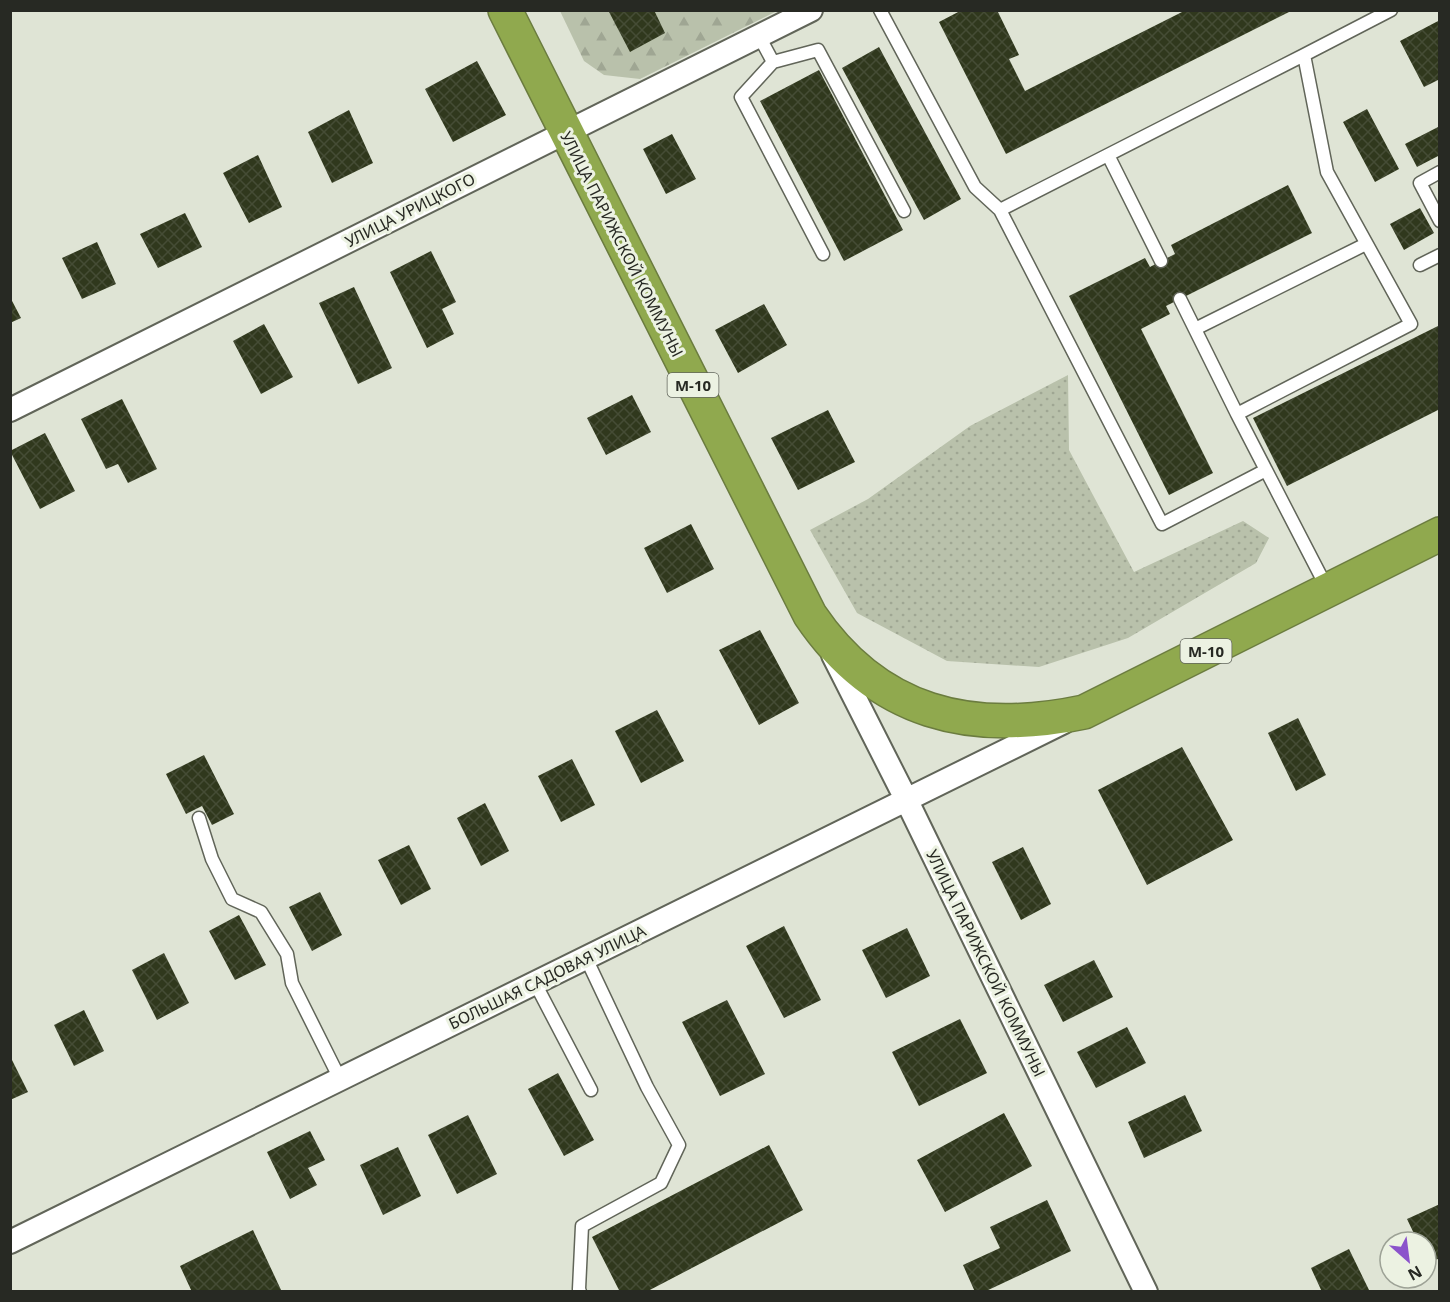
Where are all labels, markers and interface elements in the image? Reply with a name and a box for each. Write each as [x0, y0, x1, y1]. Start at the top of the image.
street label: УЛИЦА ПАРИЖСКОЙ КОММУНЫ [555, 127, 689, 361]
street label: УЛИЦА УРИЦКОГО [341, 168, 479, 252]
road number: М-10 [668, 373, 718, 397]
road number: М-10 [1180, 639, 1232, 663]
street label: УЛИЦА ПАРИЖСКОЙ КОММУНЫ [921, 846, 1051, 1080]
street label: БОЛЬШАЯ САДОВАЯ УЛИЦА [445, 919, 650, 1034]
north arrow [1378, 1230, 1438, 1290]
text: N [1404, 1260, 1426, 1286]

